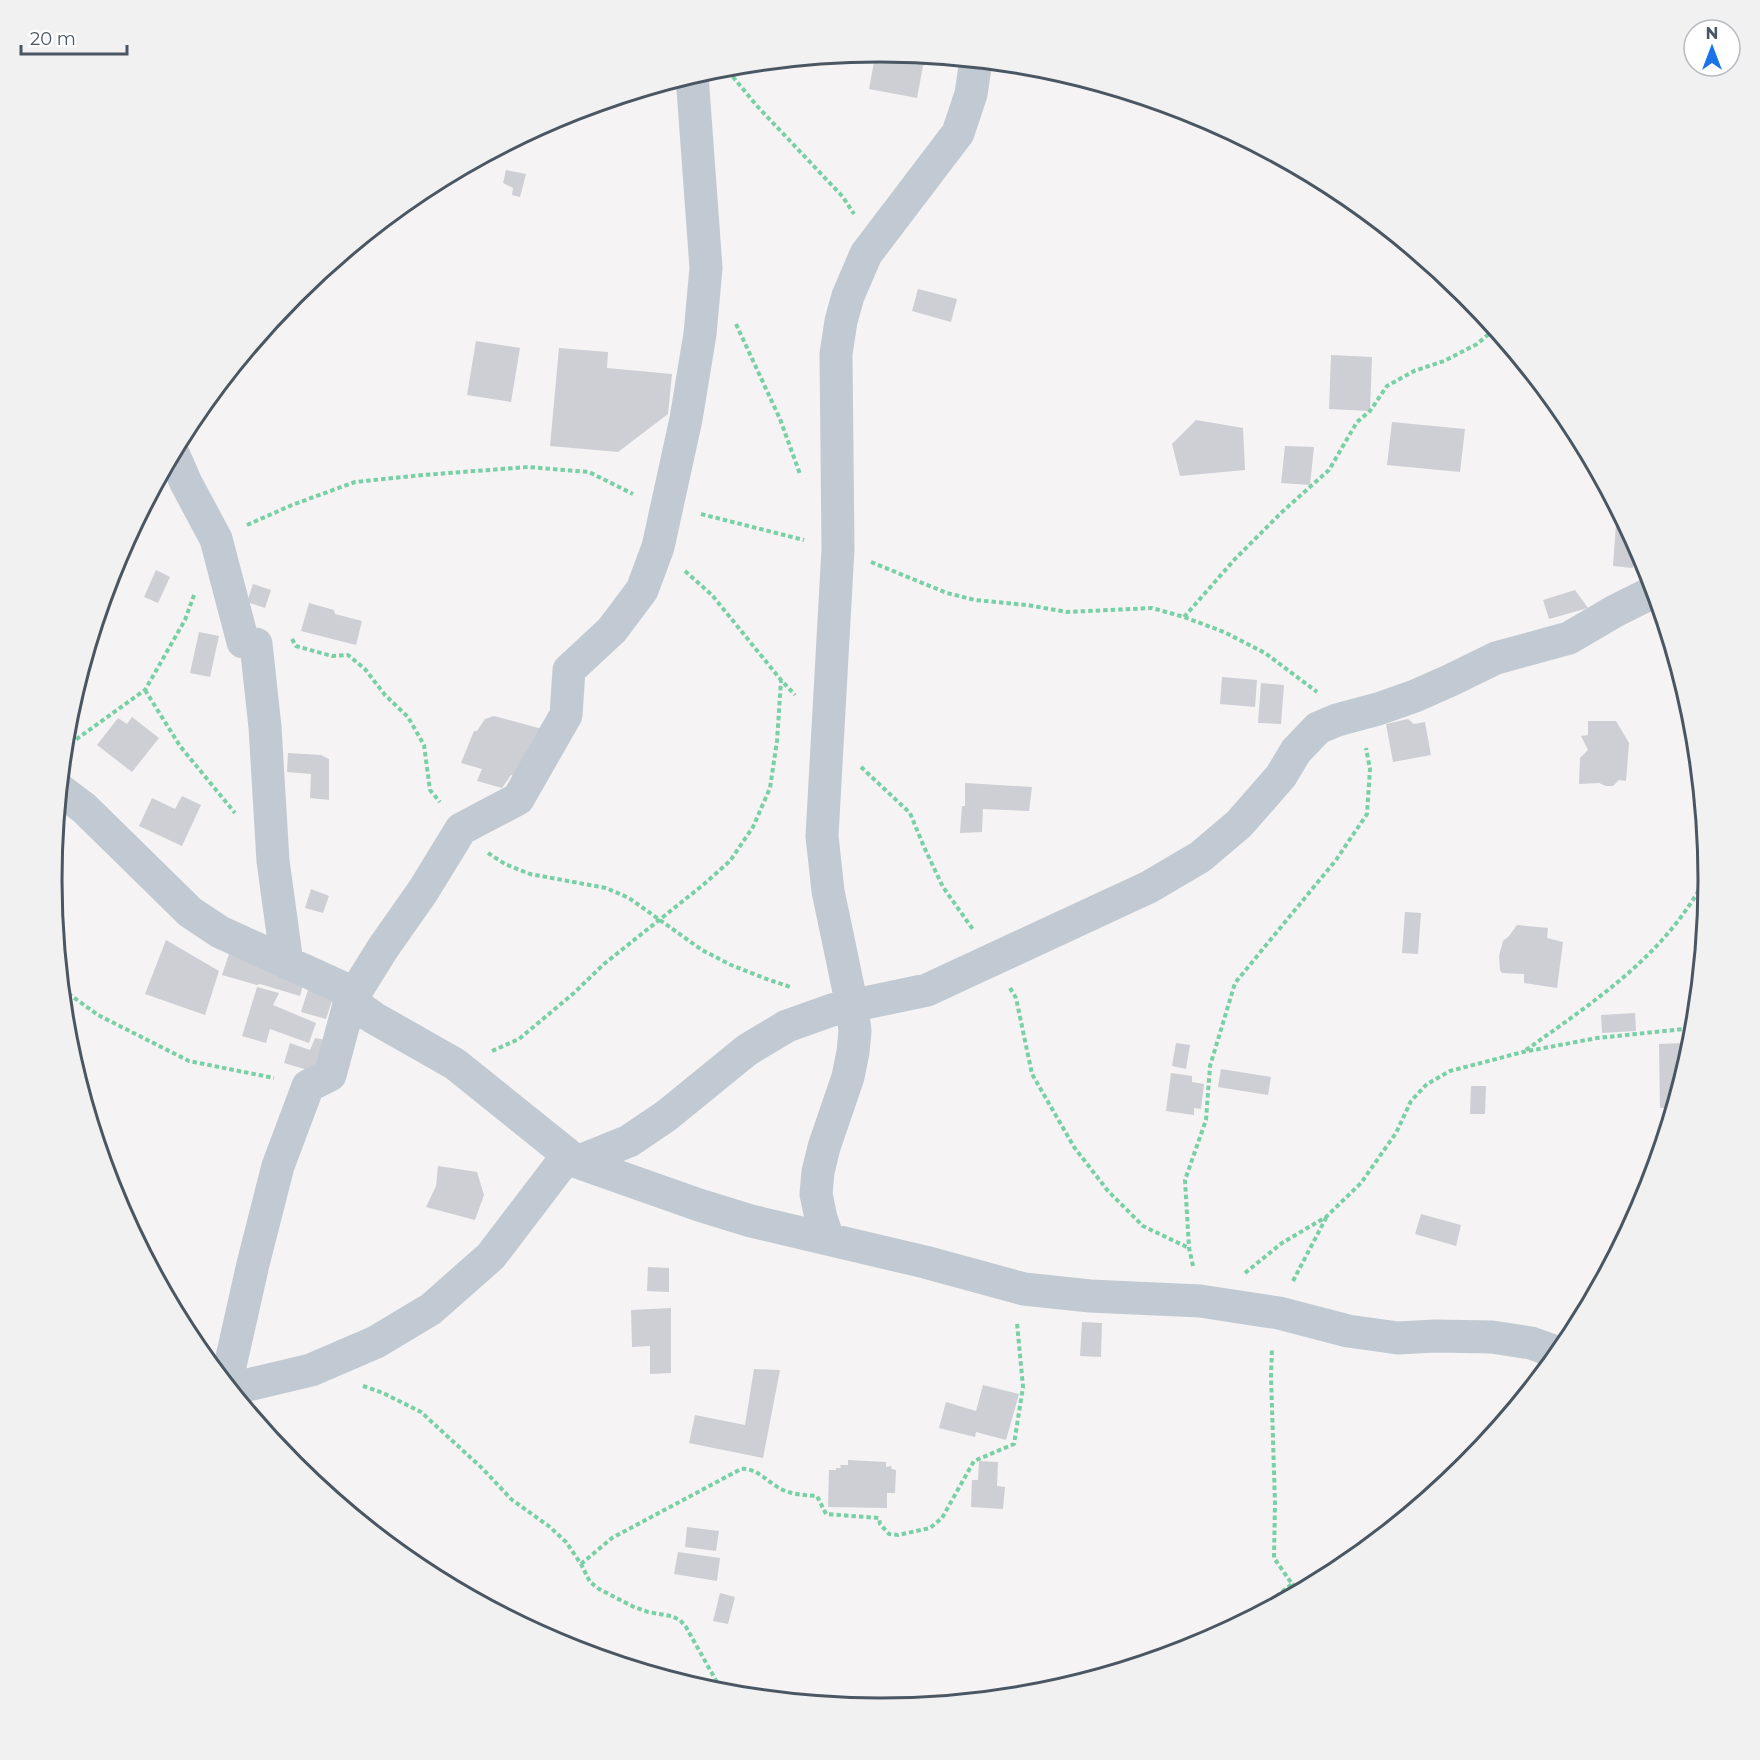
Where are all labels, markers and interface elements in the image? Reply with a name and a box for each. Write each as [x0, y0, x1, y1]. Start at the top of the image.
scale bar [21, 18, 128, 56]
north arrow [1682, 18, 1742, 78]
text: N [1706, 24, 1718, 43]
text: 20 m [30, 28, 76, 50]

